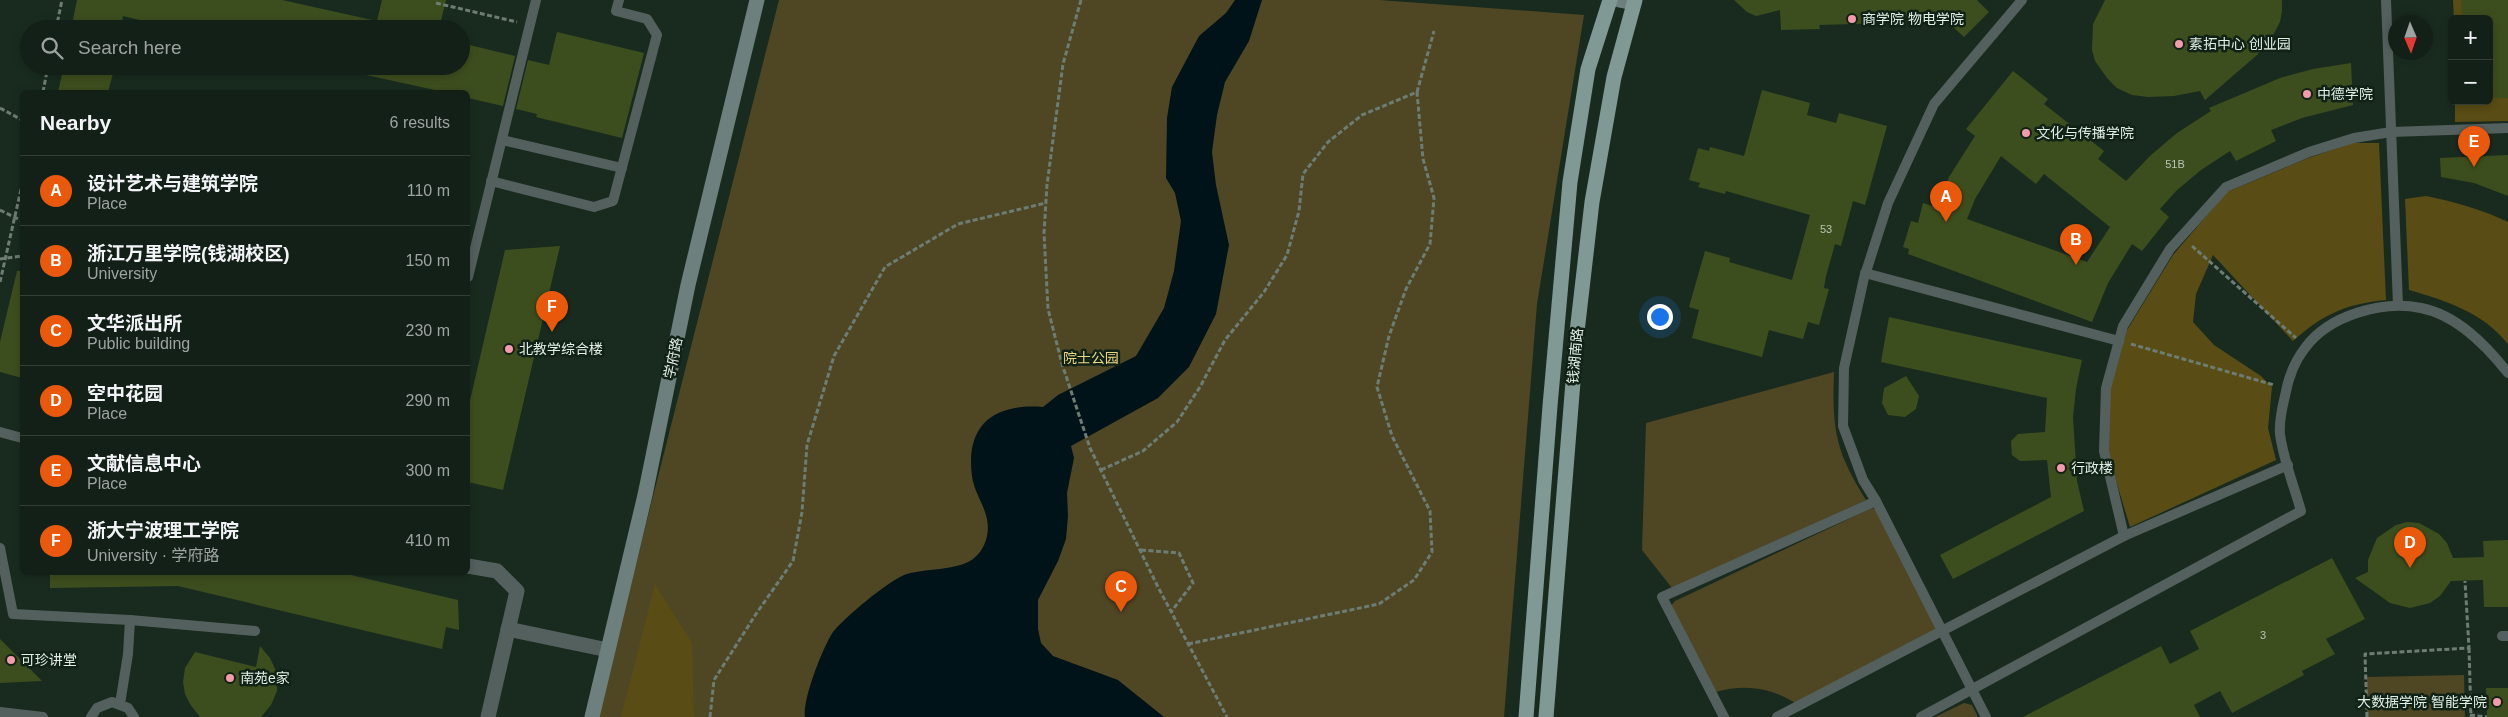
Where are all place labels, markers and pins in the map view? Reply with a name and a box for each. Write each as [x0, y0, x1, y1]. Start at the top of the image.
place label: 商学院 物电学院 [1862, 11, 1964, 27]
marker: 商学院 物电学院 [1846, 13, 1858, 25]
place label: 素拓中心 创业园 [2189, 36, 2291, 52]
marker: 素拓中心 创业园 [2173, 38, 2185, 50]
place label: 中德学院 [2317, 86, 2373, 102]
marker: 中德学院 [2301, 88, 2313, 100]
place label: 文化与传播学院 [2036, 125, 2134, 141]
pin: E [2458, 126, 2490, 167]
marker: 文化与传播学院 [2020, 127, 2032, 139]
pin: A [1930, 181, 1962, 222]
pin: B [2060, 224, 2092, 265]
pin: F [536, 291, 568, 332]
place label: 北教学综合楼 [519, 341, 603, 357]
marker: 北教学综合楼 [503, 343, 515, 355]
place label: 行政楼 [2071, 460, 2113, 476]
marker: 行政楼 [2055, 462, 2067, 474]
pin: D [2394, 527, 2426, 568]
pin: C [1105, 571, 1137, 612]
place label: 可珍讲堂 [21, 652, 77, 668]
marker: 可珍讲堂 [5, 654, 17, 666]
place label: 南苑e家 [240, 670, 290, 686]
marker: 南苑e家 [224, 672, 236, 684]
place label: 大数据学院 智能学院 [2357, 694, 2487, 710]
marker: 大数据学院 智能学院 [2491, 696, 2503, 708]

